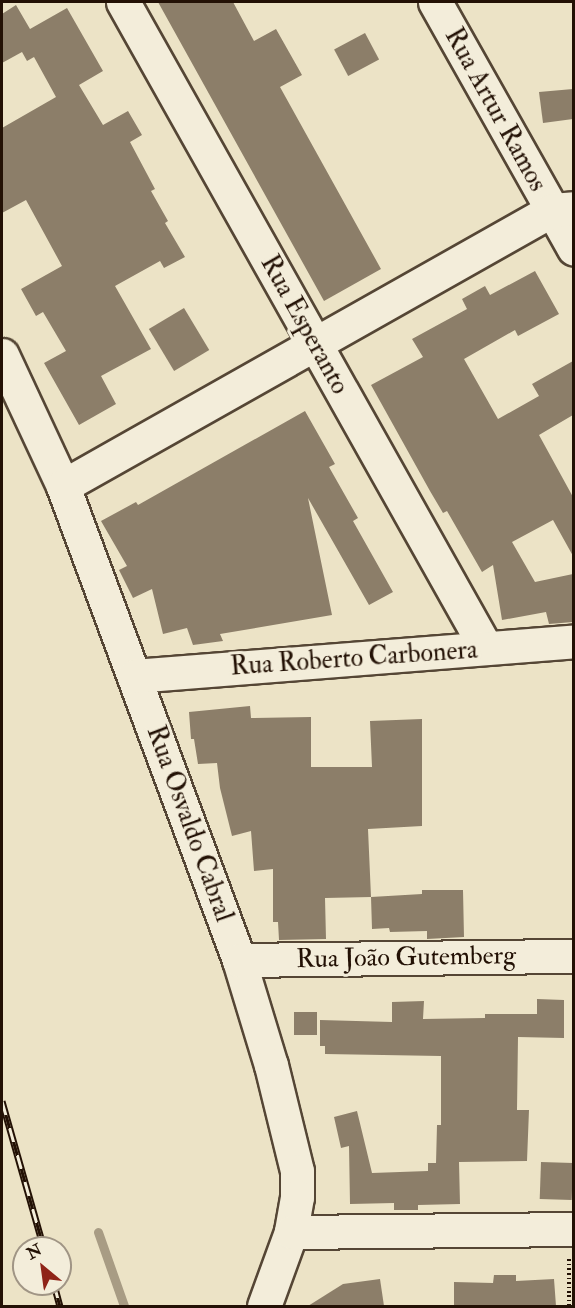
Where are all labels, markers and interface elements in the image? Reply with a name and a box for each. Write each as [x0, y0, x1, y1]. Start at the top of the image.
street label: Rua Artur Ramos [437, 23, 553, 197]
street label: Rua Esperanto [253, 250, 355, 400]
street label: Rua Roberto Carbonera [229, 635, 479, 683]
street label: Rua Osvaldo Cabral [139, 722, 239, 926]
street label: Rua João Gutemberg [296, 940, 516, 976]
north arrow [12, 1236, 72, 1296]
text: N [23, 1240, 45, 1264]

